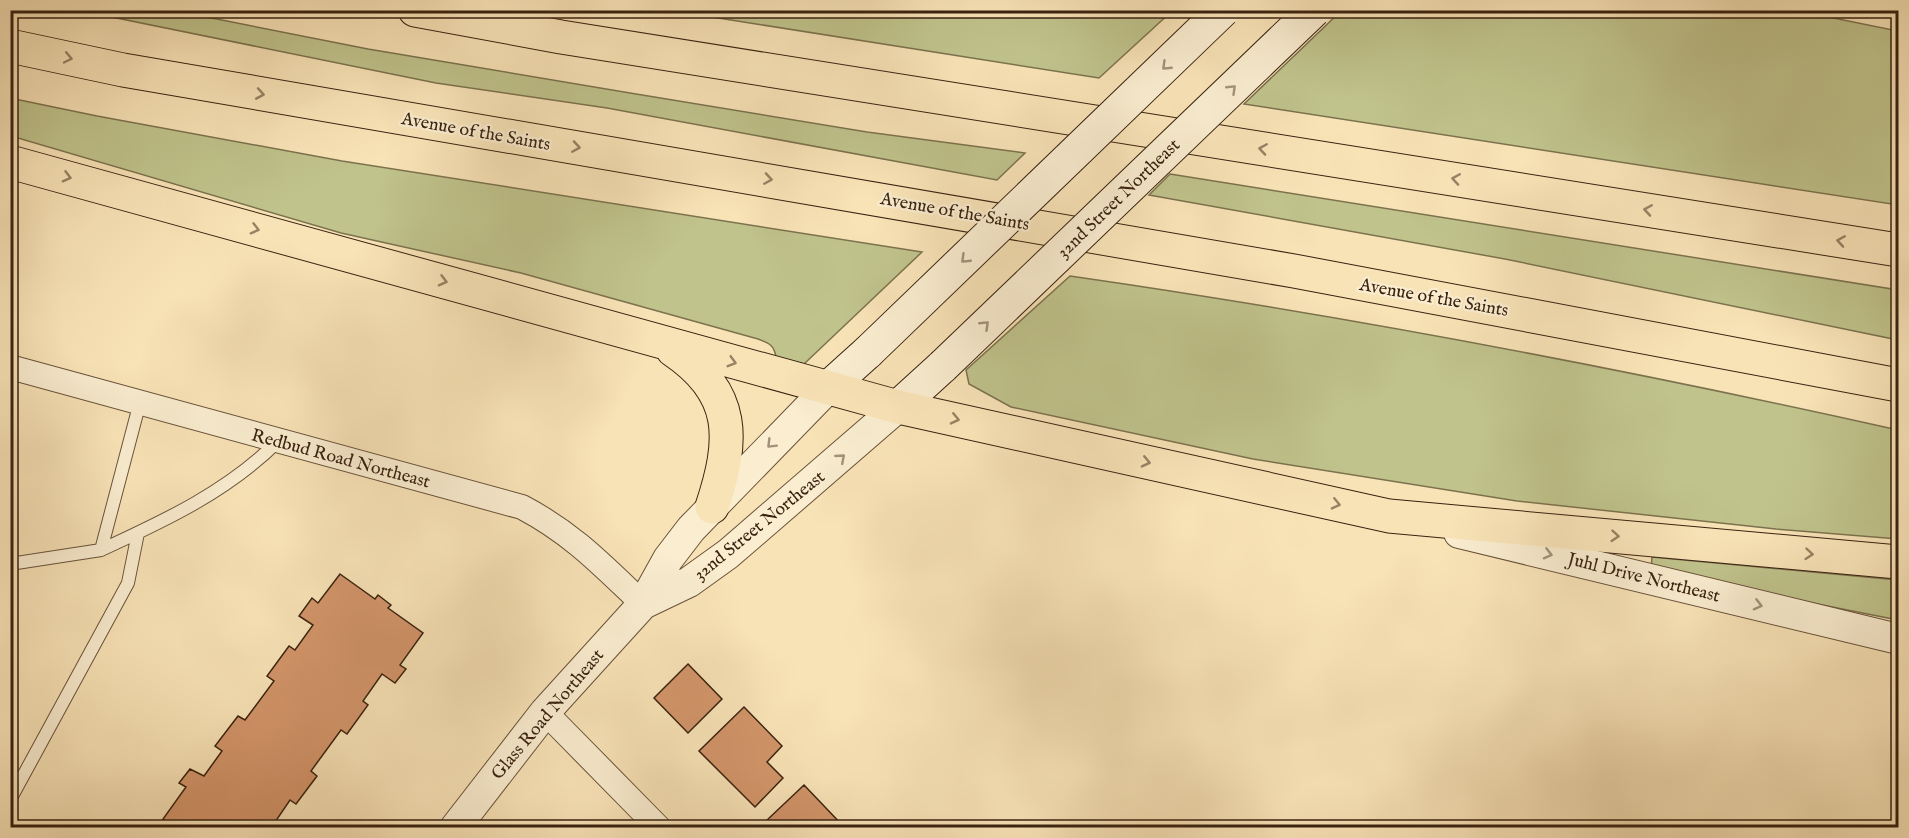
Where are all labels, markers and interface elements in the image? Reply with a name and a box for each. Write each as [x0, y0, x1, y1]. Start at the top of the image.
one-way arrow [62, 51, 72, 64]
one-way arrow [1163, 58, 1174, 69]
one-way arrow [1226, 85, 1236, 96]
one-way arrow [255, 87, 264, 99]
street label: Avenue of the Saints [399, 108, 552, 157]
street label: 32nd Street Northeast [1053, 134, 1185, 264]
one-way arrow [571, 141, 581, 153]
one-way arrow [1258, 143, 1268, 155]
one-way arrow [62, 170, 72, 183]
one-way arrow [763, 172, 773, 185]
one-way arrow [1451, 173, 1460, 185]
street label: Avenue of the Saints [878, 188, 1031, 237]
one-way arrow [1644, 204, 1654, 217]
one-way arrow [250, 222, 260, 235]
one-way arrow [1836, 236, 1845, 248]
one-way arrow [961, 252, 971, 263]
one-way arrow [438, 274, 448, 287]
street label: Avenue of the Saints [1357, 274, 1510, 323]
one-way arrow [978, 322, 989, 333]
one-way arrow [726, 355, 737, 367]
one-way arrow [950, 412, 960, 425]
street label: Redbud Road Northeast [249, 425, 432, 494]
one-way arrow [768, 436, 779, 447]
one-way arrow [834, 454, 845, 465]
one-way arrow [1141, 454, 1151, 467]
street label: 32nd Street Northeast [690, 466, 830, 586]
one-way arrow [1331, 497, 1341, 510]
one-way arrow [1610, 529, 1620, 542]
one-way arrow [1543, 547, 1553, 560]
one-way arrow [1805, 547, 1814, 560]
street label: Juhl Drive Northeast [1563, 548, 1722, 608]
one-way arrow [1753, 597, 1763, 610]
street label: Glass Road Northeast [487, 645, 610, 785]

